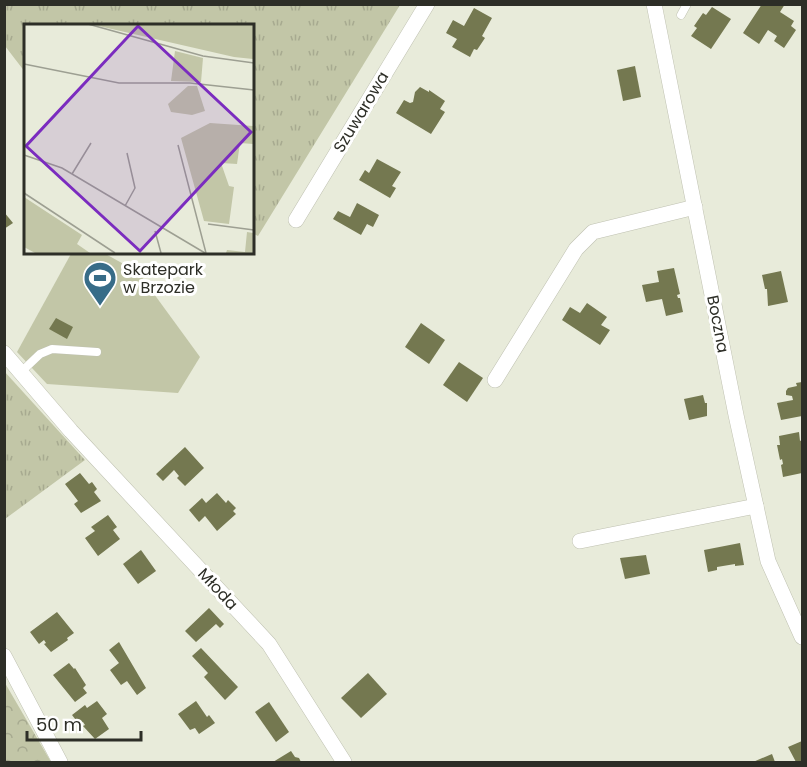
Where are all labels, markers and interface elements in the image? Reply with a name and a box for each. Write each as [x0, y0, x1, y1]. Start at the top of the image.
inset map [24, 24, 254, 254]
street label: Szuwarowa [328, 67, 394, 157]
place label: Skatepark w Brzozie [123, 258, 204, 299]
sports icon: Skatepark w Brzozie [82, 260, 118, 307]
street label: Boczna [701, 293, 735, 355]
street label: Młoda [193, 563, 243, 615]
scale bar [27, 704, 141, 742]
text: 50 m [36, 712, 82, 737]

